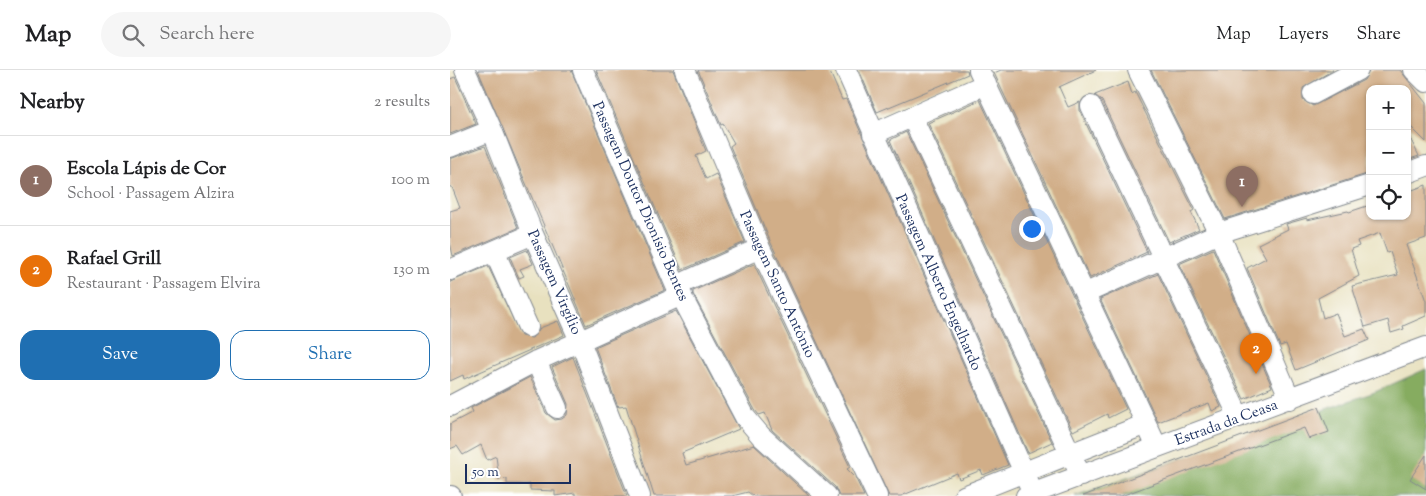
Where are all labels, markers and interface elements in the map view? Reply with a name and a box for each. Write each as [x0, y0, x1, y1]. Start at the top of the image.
search box [101, 12, 451, 57]
text: Map [25, 18, 71, 52]
icon: search [119, 21, 147, 49]
text: Search here [159, 21, 255, 48]
text: Map [1216, 22, 1251, 48]
text: Layers [1279, 22, 1329, 48]
text: Share [1357, 22, 1401, 48]
map controls [1366, 85, 1411, 220]
button: + [1366, 85, 1411, 130]
text: Nearby [20, 88, 85, 118]
text: 2 results [374, 91, 430, 114]
street label: Passagem Doutor Dionísio Bentes [586, 98, 693, 305]
button: − [1366, 130, 1411, 175]
text: Escola Lápis de Cor [67, 156, 226, 183]
pin: 1 [1226, 166, 1258, 207]
text: 1 [33, 169, 39, 192]
text: 100 m [391, 169, 430, 192]
button: locate [1366, 175, 1411, 220]
text: School · Passagem Alzira [67, 183, 235, 206]
street label: Passagem Alberto Engelhardo [889, 191, 986, 374]
street label: Passagem Santo Antônio [733, 208, 820, 362]
your location [1019, 216, 1045, 242]
street label: Passagem Virgílio [521, 227, 586, 338]
text: Rafael Grill [67, 246, 161, 273]
text: 2 [32, 259, 40, 282]
text: 130 m [393, 259, 430, 282]
text: Restaurant · Passagem Elvira [67, 273, 261, 296]
button: Save [20, 330, 220, 380]
button: Share [230, 330, 430, 380]
pin: 2 [1240, 333, 1272, 374]
street label: Estrada da Ceasa [1172, 395, 1281, 452]
scale bar [465, 461, 571, 484]
text: 50 m [472, 463, 499, 483]

